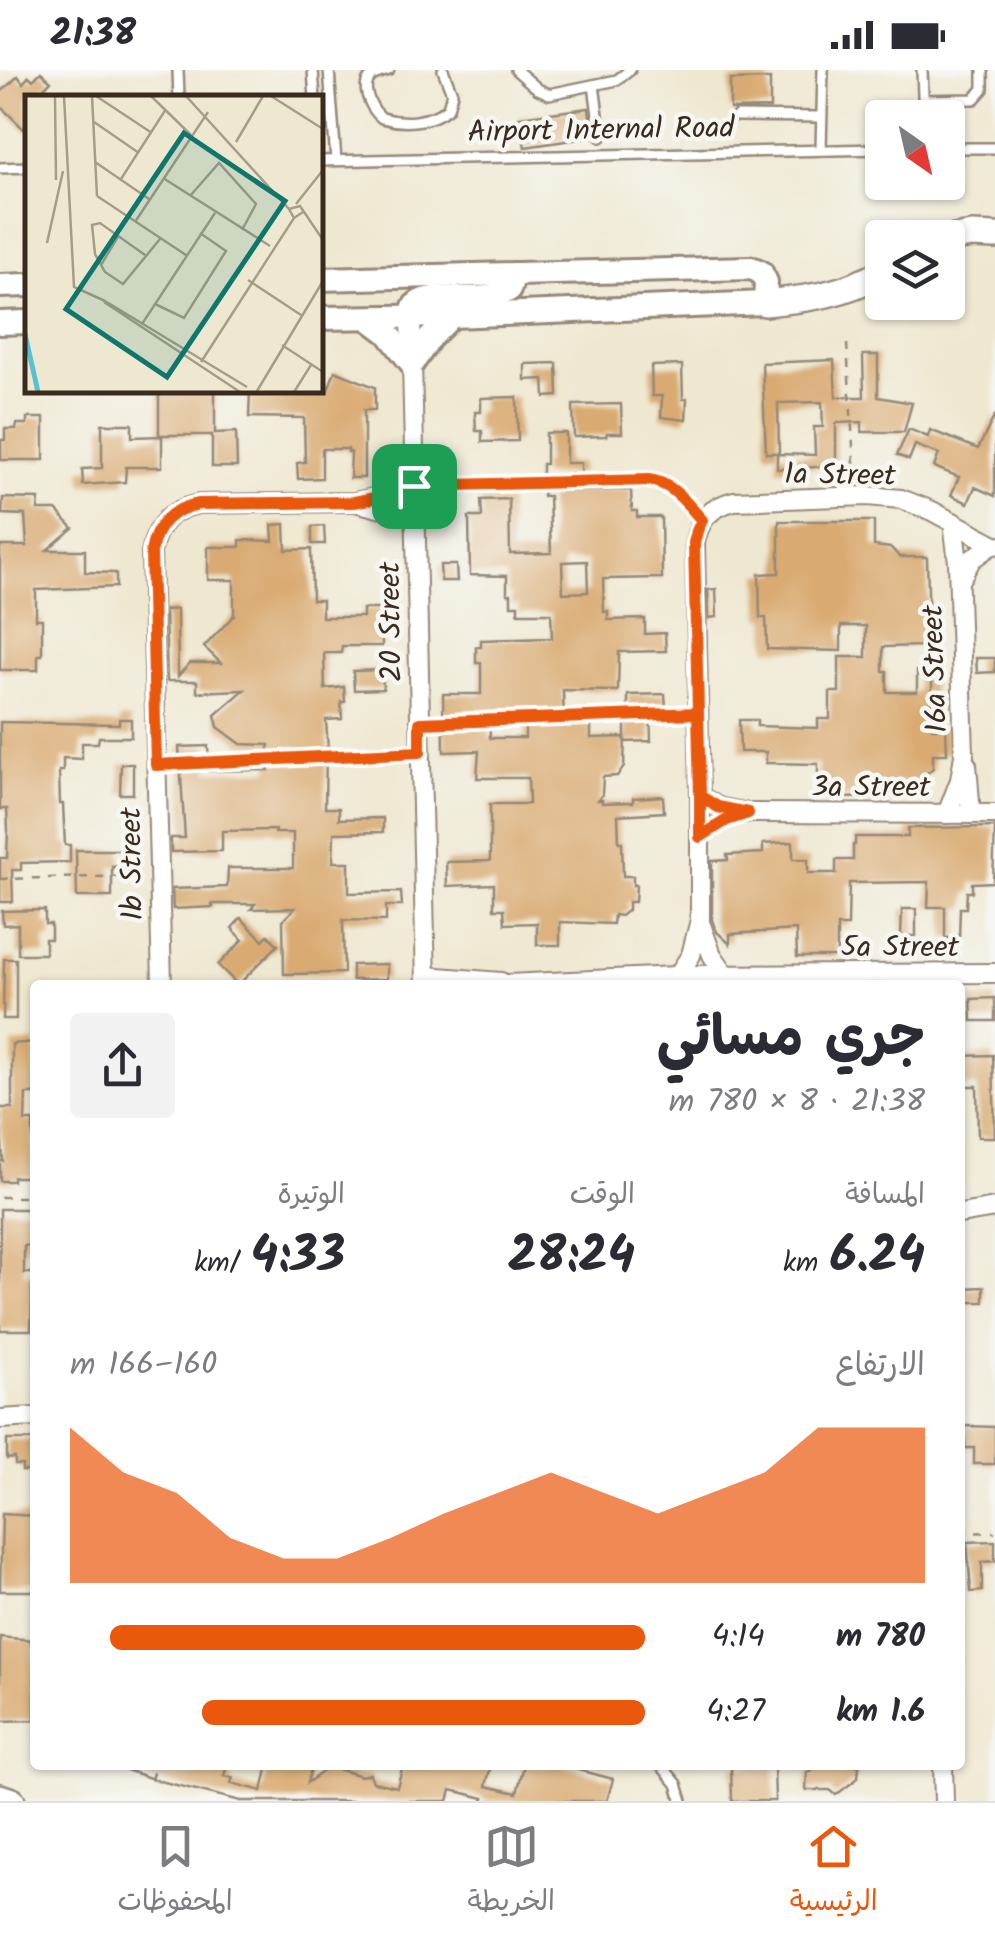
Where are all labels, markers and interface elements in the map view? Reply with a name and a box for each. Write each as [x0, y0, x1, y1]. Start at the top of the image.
text: 21:38 [50, 5, 136, 65]
inset map [25, 95, 322, 392]
north arrow [865, 100, 965, 200]
map controls [865, 100, 965, 320]
street label: Airport Internal Road [467, 105, 736, 157]
button: layers [865, 220, 965, 320]
pin [372, 444, 457, 529]
street label: 1a Street [784, 451, 897, 501]
icon: arrive [387, 459, 442, 514]
street label: 20 Street [367, 561, 417, 683]
street label: 16a Street [910, 604, 962, 734]
street label: 3a Street [811, 764, 931, 812]
street label: 1b Street [108, 807, 158, 921]
street label: 5a Street [841, 924, 960, 972]
text: جري مسائي [657, 996, 925, 1083]
button: share [70, 1013, 175, 1118]
text: 21:38 · 8 × 780 m [669, 1077, 925, 1128]
text: الوتيرة [277, 1173, 345, 1218]
text: الوقت [570, 1173, 635, 1218]
text: المسافة [845, 1173, 925, 1218]
text: 4:33 [251, 1218, 345, 1298]
text: 28:24 [508, 1218, 635, 1298]
text: 6.24 [830, 1218, 925, 1298]
text: /km [194, 1241, 251, 1286]
text: km [783, 1241, 830, 1286]
text: 160–166 m [70, 1340, 217, 1391]
text: الارتفاع [835, 1341, 925, 1392]
text: 4:14 [712, 1612, 765, 1663]
text: 780 m [836, 1612, 925, 1663]
text: 4:27 [706, 1687, 765, 1738]
text: 1.6 km [836, 1687, 925, 1738]
tab: المحفوظات [117, 1819, 233, 1925]
tab: الخريطة [468, 1819, 555, 1925]
tab: الرئيسية [790, 1819, 878, 1925]

